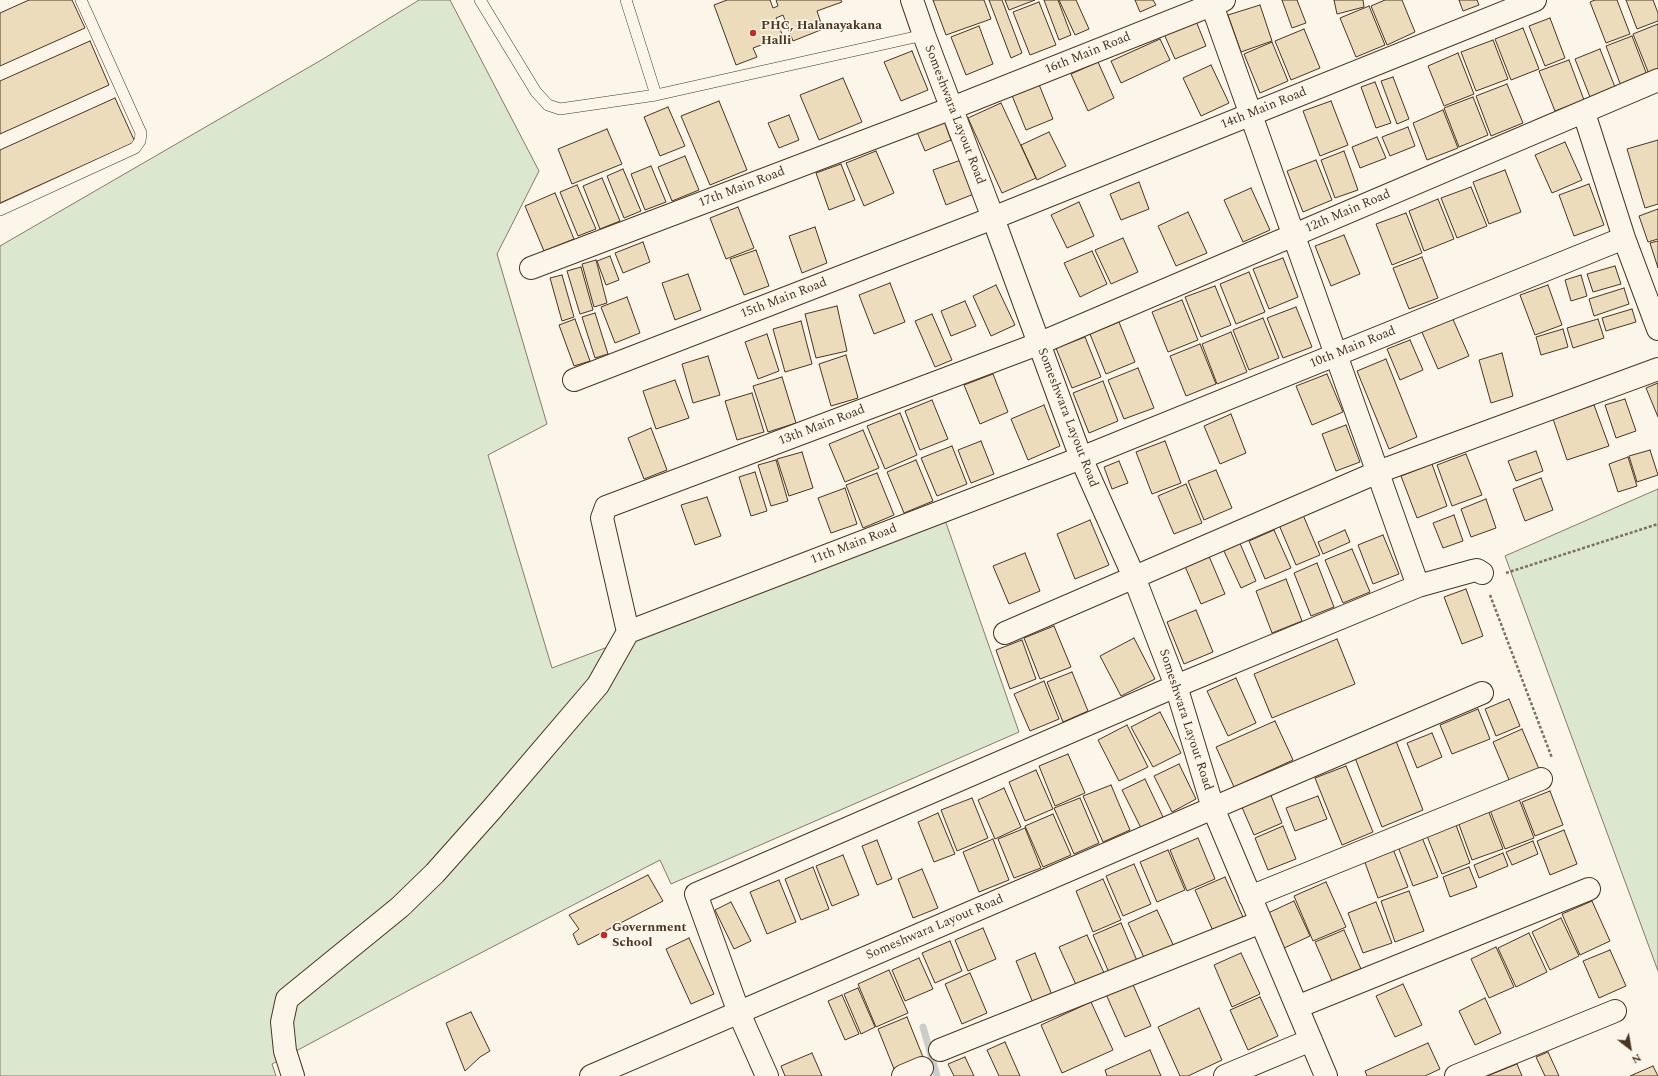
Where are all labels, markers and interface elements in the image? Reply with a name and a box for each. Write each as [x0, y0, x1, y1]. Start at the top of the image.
place label: PHC, Halanayakana Halli [761, 18, 882, 49]
marker: PHC, Halanayakana Halli [748, 28, 758, 38]
street label: 16th Main Road [1043, 30, 1133, 78]
street label: Someshwara Layout Road [920, 43, 988, 187]
street label: 14th Main Road [1219, 85, 1309, 133]
street label: 17th Main Road [697, 164, 787, 212]
street label: 12th Main Road [1303, 187, 1393, 237]
street label: 15th Main Road [739, 275, 829, 323]
street label: 10th Main Road [1308, 324, 1398, 372]
street label: Someshwara Layout Road [1033, 346, 1101, 490]
street label: 13th Main Road [777, 402, 867, 450]
street label: 11th Main Road [809, 521, 899, 569]
street label: Someshwara Layout Road [1155, 647, 1215, 793]
street label: Someshwara Layout Road [864, 892, 1006, 964]
place label: Government School [612, 920, 687, 951]
marker: Government School [599, 930, 609, 940]
north arrow [1610, 1028, 1650, 1068]
text: N [1628, 1049, 1645, 1068]

